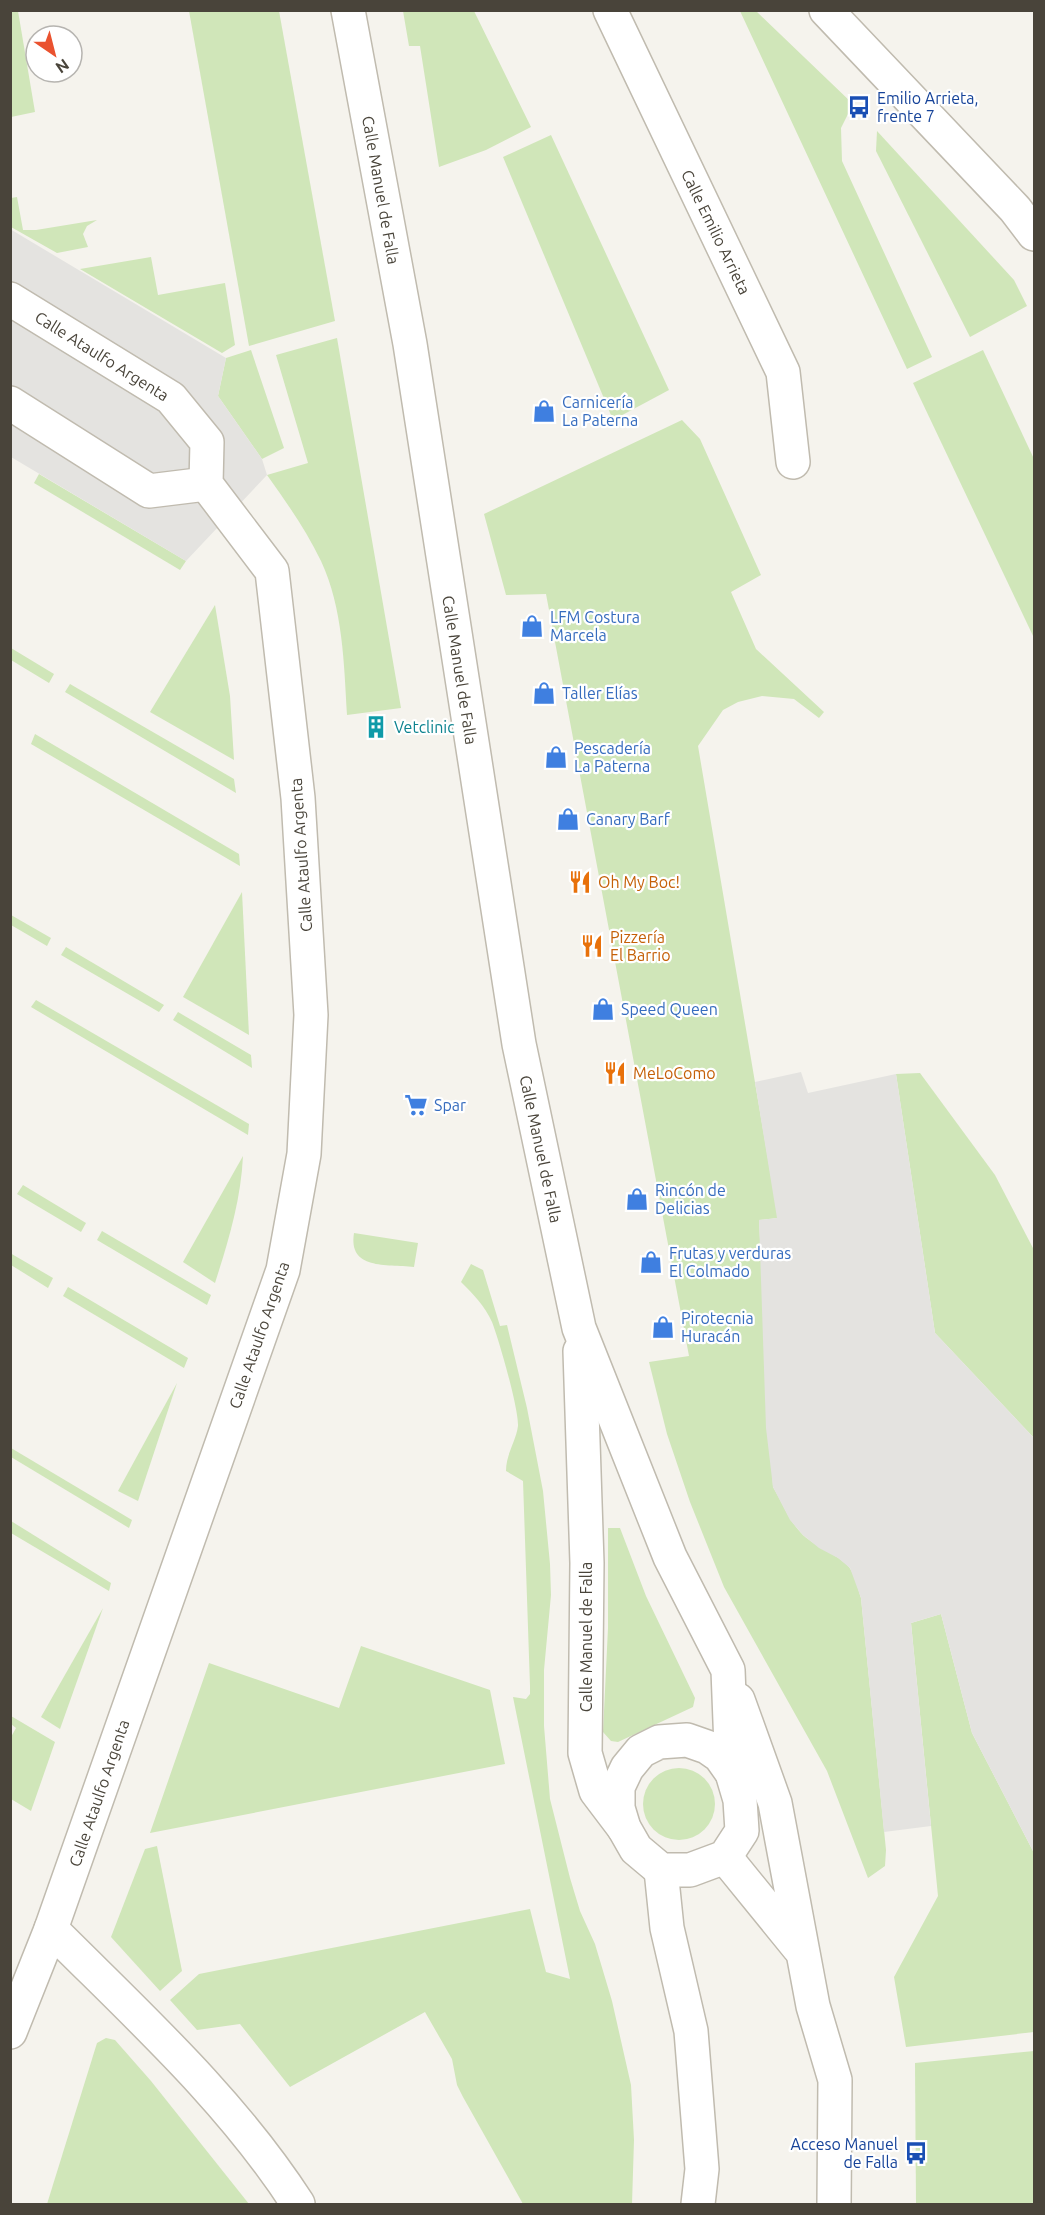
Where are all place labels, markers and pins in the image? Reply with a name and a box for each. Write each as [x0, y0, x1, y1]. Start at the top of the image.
place label: Emilio Arrieta, frente 7 [877, 89, 978, 125]
bus stop icon: Emilio Arrieta, frente 7 [846, 94, 872, 120]
place label: Carnicería La Paterna [562, 393, 638, 429]
shop icon: Carnicería La Paterna [531, 398, 557, 424]
place label: LFM Costura Marcela [550, 608, 640, 644]
shop icon: LFM Costura Marcela [519, 613, 545, 639]
shop icon: Taller Elías [531, 680, 557, 706]
place label: Taller Elías [562, 684, 638, 702]
building icon: Vetclinic [363, 714, 389, 740]
place label: Vetclinic [394, 718, 455, 736]
place label: Pescadería La Paterna [574, 739, 651, 775]
shop icon: Pescadería La Paterna [543, 744, 569, 770]
shop icon: Canary Barf [555, 806, 581, 832]
place label: Canary Barf [586, 810, 671, 828]
restaurant icon: Oh My Boc! [567, 869, 593, 895]
place label: Oh My Boc! [598, 873, 680, 891]
place label: Pizzería El Barrio [610, 928, 671, 964]
restaurant icon: Pizzería El Barrio [579, 933, 605, 959]
shop icon: Speed Queen [590, 996, 616, 1022]
place label: Speed Queen [621, 1000, 718, 1018]
restaurant icon: MeLoComo [602, 1060, 628, 1086]
place label: MeLoComo [633, 1064, 716, 1082]
supermarket icon: Spar [403, 1092, 429, 1118]
place label: Spar [434, 1096, 466, 1114]
place label: Rincón de Delicias [655, 1181, 726, 1217]
shop icon: Rincón de Delicias [624, 1186, 650, 1212]
place label: Frutas y verduras El Colmado [669, 1244, 791, 1280]
shop icon: Frutas y verduras El Colmado [638, 1249, 664, 1275]
place label: Pirotecnia Huracán [681, 1309, 754, 1345]
shop icon: Pirotecnia Huracán [650, 1314, 676, 1340]
place label: Acceso Manuel de Falla [791, 2135, 898, 2171]
bus stop icon: Acceso Manuel de Falla [903, 2140, 929, 2166]

